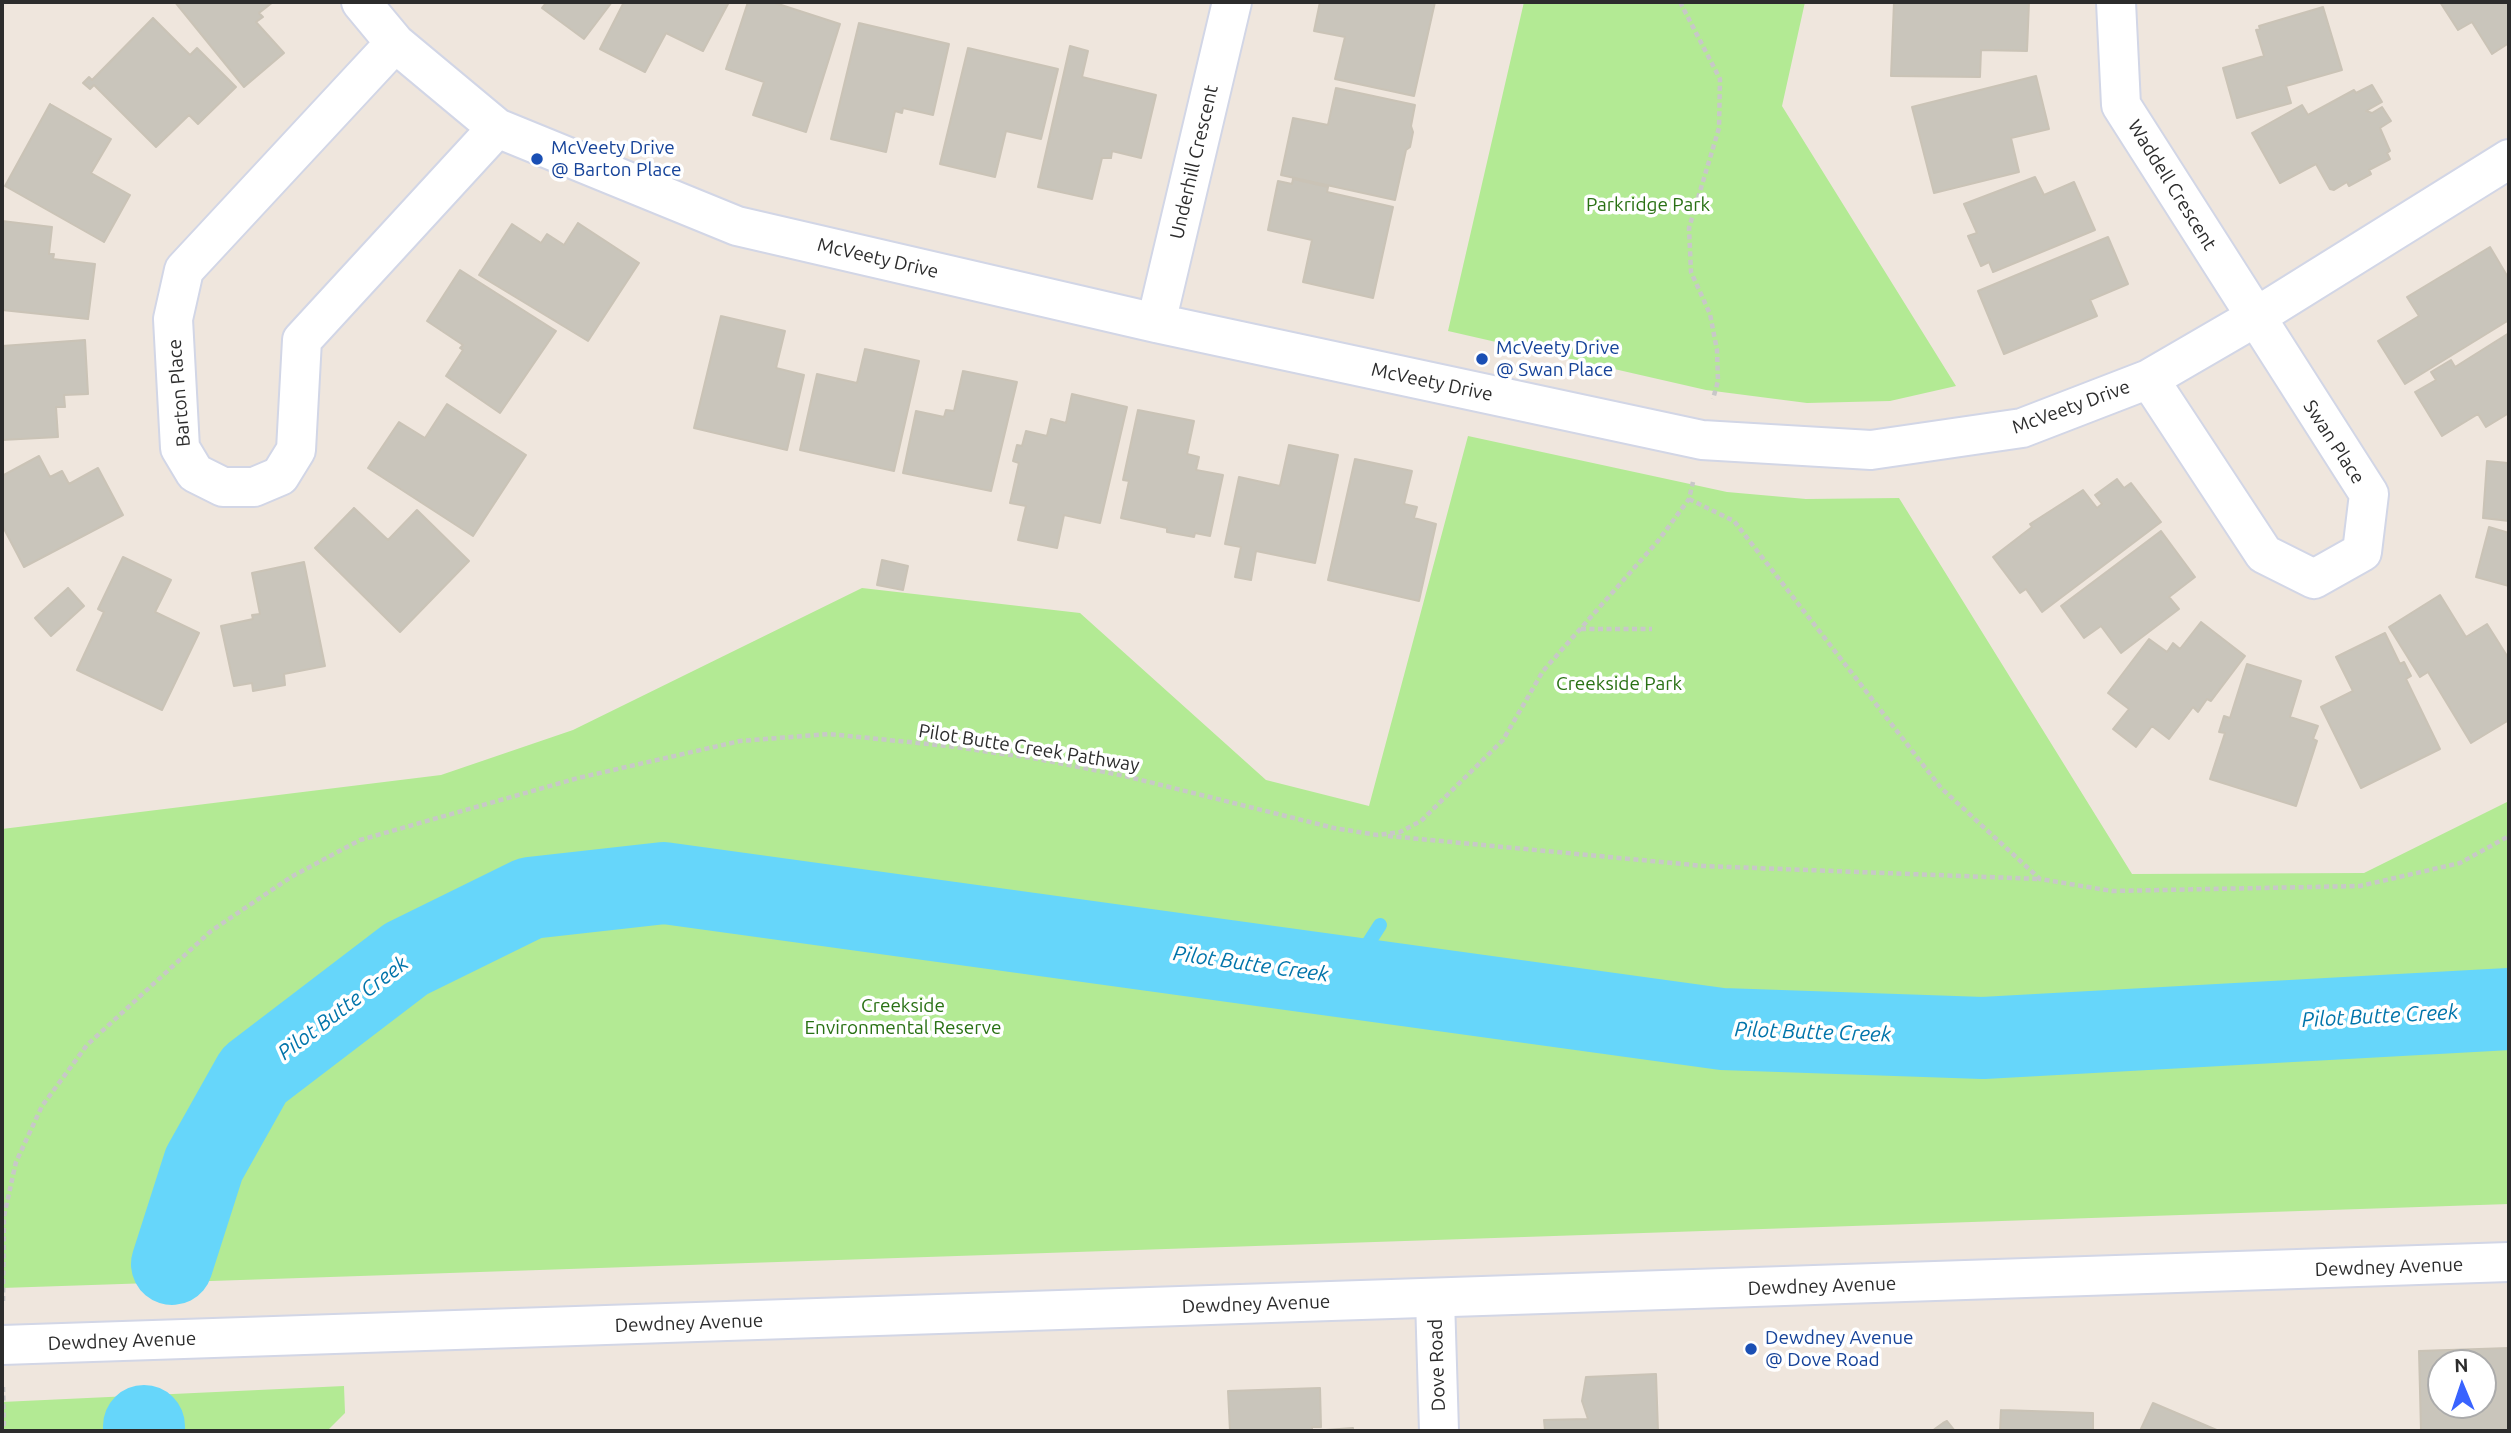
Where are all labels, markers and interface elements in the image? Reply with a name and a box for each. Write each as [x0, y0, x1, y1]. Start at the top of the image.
street label: Underhill Crescent [1165, 83, 1223, 241]
street label: Waddell Crescent [2123, 116, 2221, 254]
place label: McVeety Drive @ Barton Place [551, 137, 681, 181]
marker: McVeety Drive @ Barton Place [529, 151, 545, 167]
park label: Parkridge Park [1586, 194, 1710, 216]
street label: McVeety Drive [815, 233, 941, 283]
place label: McVeety Drive @ Swan Place [1496, 337, 1620, 381]
street label: Barton Place [163, 338, 195, 448]
marker: McVeety Drive @ Swan Place [1474, 351, 1490, 367]
street label: McVeety Drive [1369, 358, 1495, 406]
street label: McVeety Drive [2009, 375, 2133, 439]
street label: Swan Place [2299, 396, 2369, 488]
park label: Creekside Park [1556, 673, 1682, 695]
street label: Pilot Butte Creek Pathway [917, 719, 1141, 777]
water label: Pilot Butte Creek [1172, 941, 1330, 987]
water label: Pilot Butte Creek [273, 951, 413, 1065]
park label: Creekside Environmental Reserve [804, 995, 1002, 1039]
water label: Pilot Butte Creek [2301, 999, 2459, 1033]
water label: Pilot Butte Creek [1734, 1017, 1892, 1047]
street label: Dewdney Avenue [2314, 1253, 2464, 1281]
street label: Dewdney Avenue [1747, 1272, 1897, 1300]
street label: Dewdney Avenue [1181, 1290, 1331, 1318]
street label: Dewdney Avenue [614, 1309, 764, 1337]
street label: Dove Road [1424, 1318, 1450, 1412]
street label: Dewdney Avenue [47, 1327, 197, 1355]
place label: Dewdney Avenue @ Dove Road [1765, 1327, 1914, 1371]
marker: Dewdney Avenue @ Dove Road [1743, 1341, 1759, 1357]
north arrow [2427, 1349, 2497, 1419]
text: N [2454, 1354, 2469, 1376]

